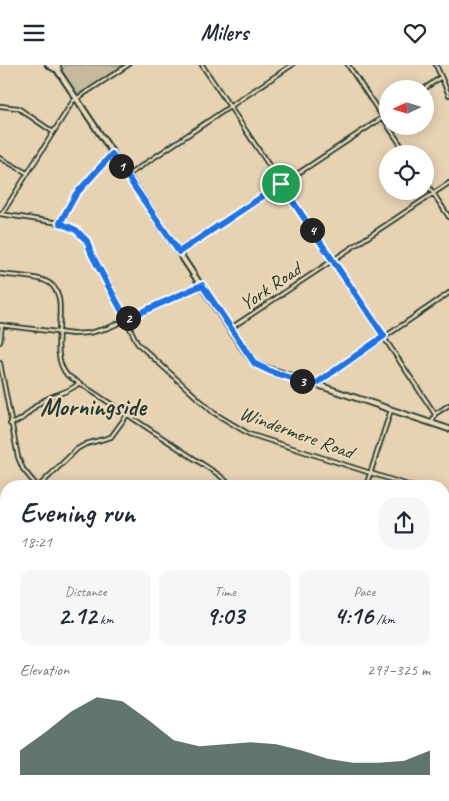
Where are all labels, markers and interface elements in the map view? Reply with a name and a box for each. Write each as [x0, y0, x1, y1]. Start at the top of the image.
icon: menu [20, 19, 48, 47]
text: Milers [201, 19, 248, 47]
icon: heart [401, 19, 429, 47]
north arrow [379, 80, 434, 135]
map controls [379, 80, 434, 200]
button: locate [379, 145, 434, 200]
pin: 1 [108, 153, 134, 179]
text: 1 [118, 158, 125, 175]
pin [260, 163, 302, 205]
icon: arrive [267, 170, 295, 198]
pin: 4 [300, 217, 324, 243]
text: 4 [309, 222, 316, 239]
street label: York Road [235, 255, 308, 316]
pin: 2 [116, 305, 140, 331]
text: 2 [125, 310, 132, 327]
pin: 3 [290, 369, 314, 393]
text: 3 [299, 373, 306, 390]
district label: Morningside [40, 391, 148, 423]
street label: Windermere Road [237, 400, 360, 466]
text: Evening run [20, 495, 135, 530]
button: share [378, 497, 430, 549]
text: 18:21 [20, 532, 52, 552]
text: Distance [65, 583, 107, 600]
text: Time [214, 583, 236, 600]
text: Pace [354, 583, 375, 600]
text: 2.12 [58, 600, 96, 632]
text: 9:03 [206, 600, 244, 632]
text: 4:16 [334, 600, 373, 632]
text: km [96, 611, 114, 628]
text: /km [373, 611, 395, 628]
text: Elevation [20, 660, 69, 680]
text: 297–325 m [367, 660, 430, 680]

